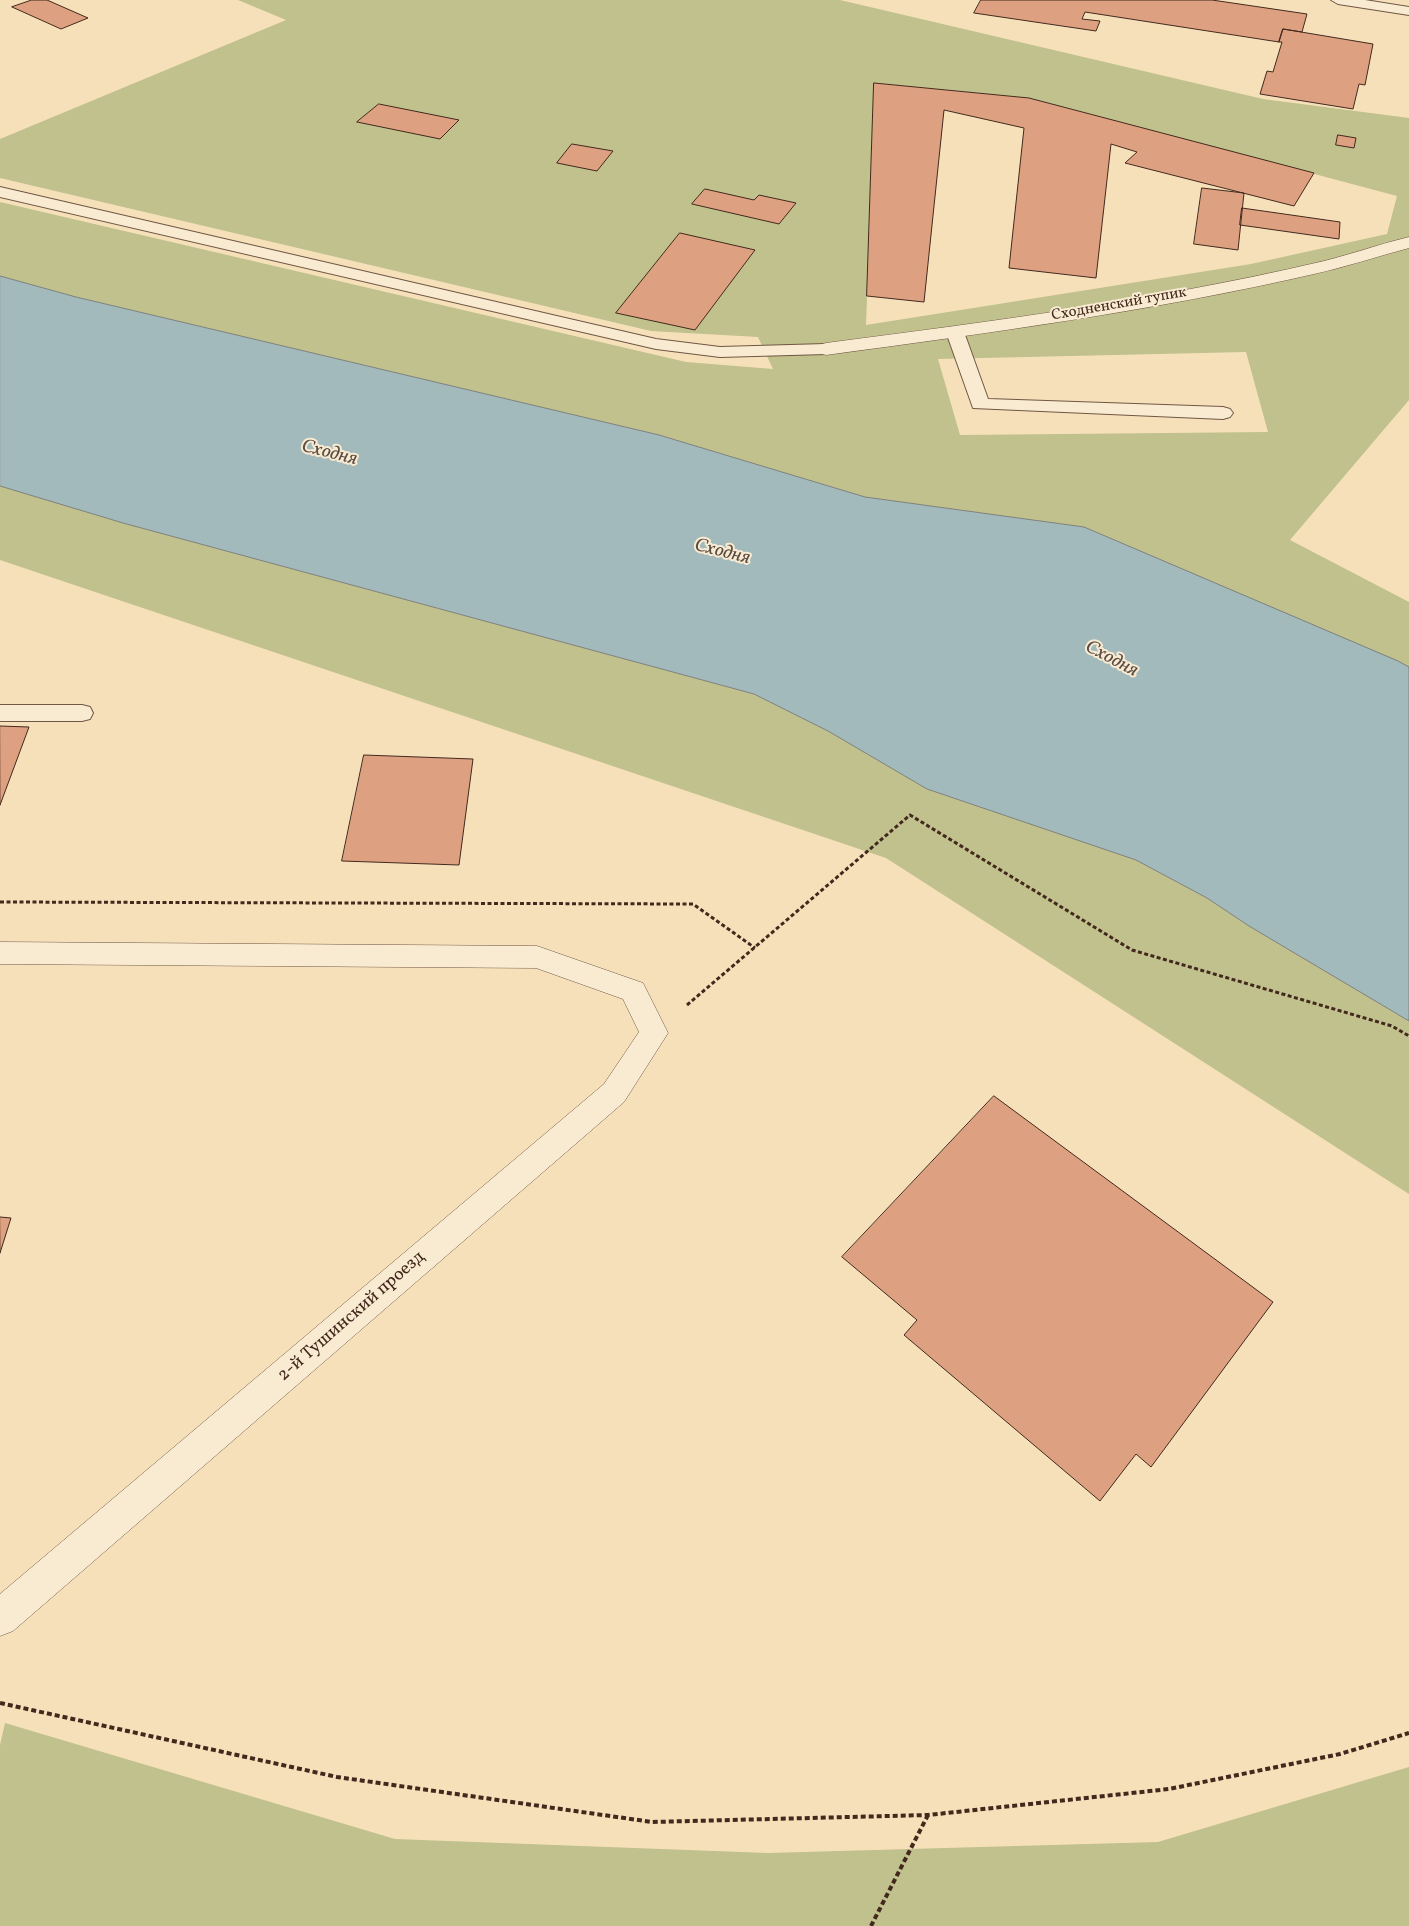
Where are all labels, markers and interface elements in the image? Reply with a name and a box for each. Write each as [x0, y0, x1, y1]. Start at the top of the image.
street label: Сходненский тупик [1050, 284, 1188, 326]
water label: Сходня [299, 436, 359, 472]
water label: Сходня [692, 535, 752, 571]
water label: Сходня [1081, 637, 1141, 683]
street label: 2-й Тушинский проезд [274, 1247, 430, 1387]

